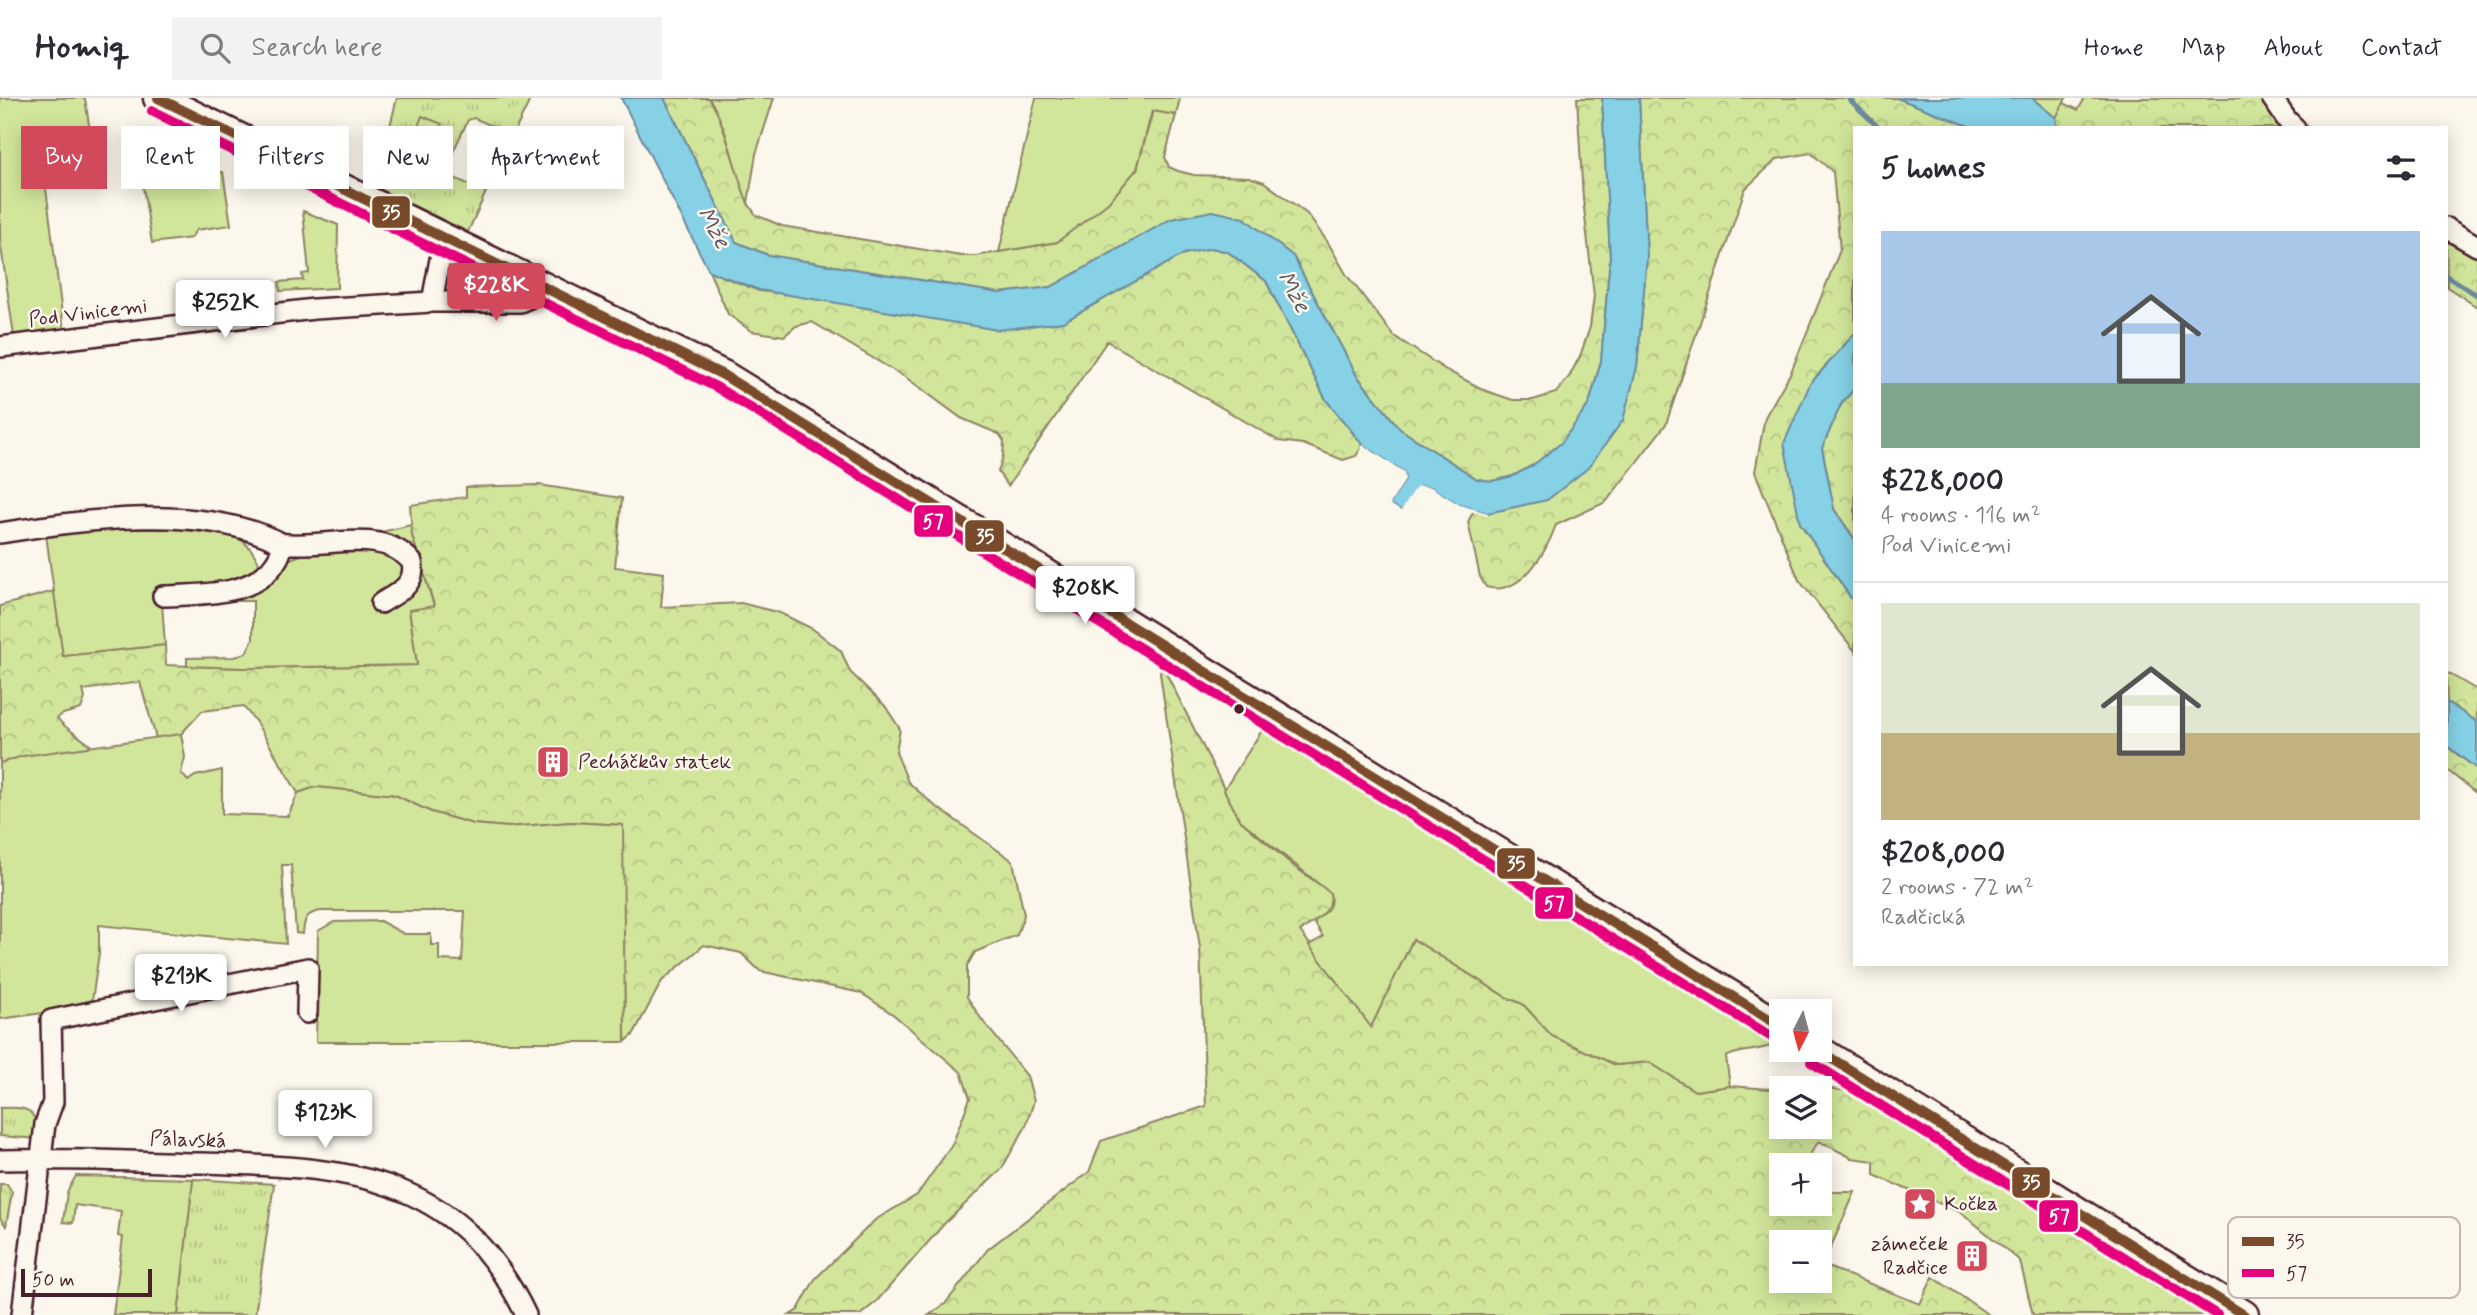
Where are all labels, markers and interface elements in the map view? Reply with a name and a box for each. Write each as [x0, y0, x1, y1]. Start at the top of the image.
search box [172, 17, 662, 80]
text: Homiq [35, 26, 130, 70]
icon: search [196, 29, 234, 67]
text: Search here [252, 31, 382, 65]
text: Home [2084, 33, 2144, 64]
text: Map [2182, 33, 2226, 64]
text: About [2264, 33, 2323, 64]
text: Contact [2361, 33, 2442, 64]
chip: Buy [21, 126, 107, 189]
chip: Rent [121, 126, 220, 189]
chip: Filters [234, 126, 349, 189]
chip: New [363, 126, 453, 189]
chip: Apartment [467, 126, 624, 189]
text: 5 homes [1881, 149, 1986, 188]
icon: filters [2382, 149, 2420, 187]
line badge: 35 [371, 195, 411, 229]
text: 35 [382, 201, 400, 226]
water label: Mže [689, 202, 737, 255]
pin: $228K [447, 264, 545, 323]
water label: Mže [1269, 266, 1317, 319]
text: $228K [463, 271, 529, 301]
icon: home [2088, 276, 2214, 402]
pin: $252K [176, 280, 274, 340]
text: $252K [192, 288, 259, 318]
street label: Pod Vinicemi [27, 292, 149, 334]
text: $228,000 [1881, 462, 2004, 501]
text: 4 rooms · 116 m² [1881, 501, 2041, 531]
line badge: 57 [913, 504, 954, 538]
text: 57 [923, 510, 944, 535]
line badge: 35 [964, 519, 1005, 553]
text: 35 [976, 525, 994, 550]
text: Pod Vinicemi [1881, 531, 2011, 561]
pin: $208K [1036, 566, 1134, 626]
text: $208K [1052, 574, 1118, 604]
icon: home [2088, 648, 2214, 774]
unlabelled marker [1232, 702, 1246, 716]
building icon: Pecháčkův statek [534, 743, 572, 781]
place label: Pecháčkův statek [578, 748, 731, 776]
text: $208,000 [1881, 834, 2005, 873]
line badge: 35 [1496, 847, 1536, 880]
text: 35 [1507, 852, 1525, 877]
text: 2 rooms · 72 m² [1881, 873, 2034, 903]
line badge: 57 [1534, 886, 1574, 920]
text: 57 [1544, 892, 1565, 917]
text: Radčická [1881, 903, 1966, 933]
pin: $213K [132, 954, 230, 1014]
text: $213K [151, 962, 211, 992]
north arrow [1769, 999, 1832, 1062]
map controls [1769, 999, 1832, 1293]
button: layers [1769, 1076, 1832, 1139]
pin: $123K [276, 1090, 374, 1150]
text: $123K [294, 1098, 356, 1128]
street label: Pálavská [149, 1125, 227, 1155]
button: + [1769, 1153, 1832, 1216]
line badge: 35 [2011, 1166, 2051, 1199]
text: 35 [2022, 1171, 2040, 1196]
place icon: Kočka [1901, 1185, 1939, 1223]
place label: Kočka [1944, 1190, 1998, 1218]
line badge: 57 [2038, 1199, 2079, 1233]
text: 57 [2049, 1205, 2070, 1230]
legend [2228, 1217, 2460, 1298]
button: − [1769, 1230, 1832, 1293]
place label: zámeček Radčice [1871, 1230, 1948, 1282]
text: 35 [2286, 1230, 2305, 1255]
building icon: zámeček Radčice [1953, 1237, 1991, 1275]
text: 57 [2286, 1262, 2307, 1287]
scale bar [21, 1266, 152, 1298]
text: 50 m [32, 1268, 75, 1293]

